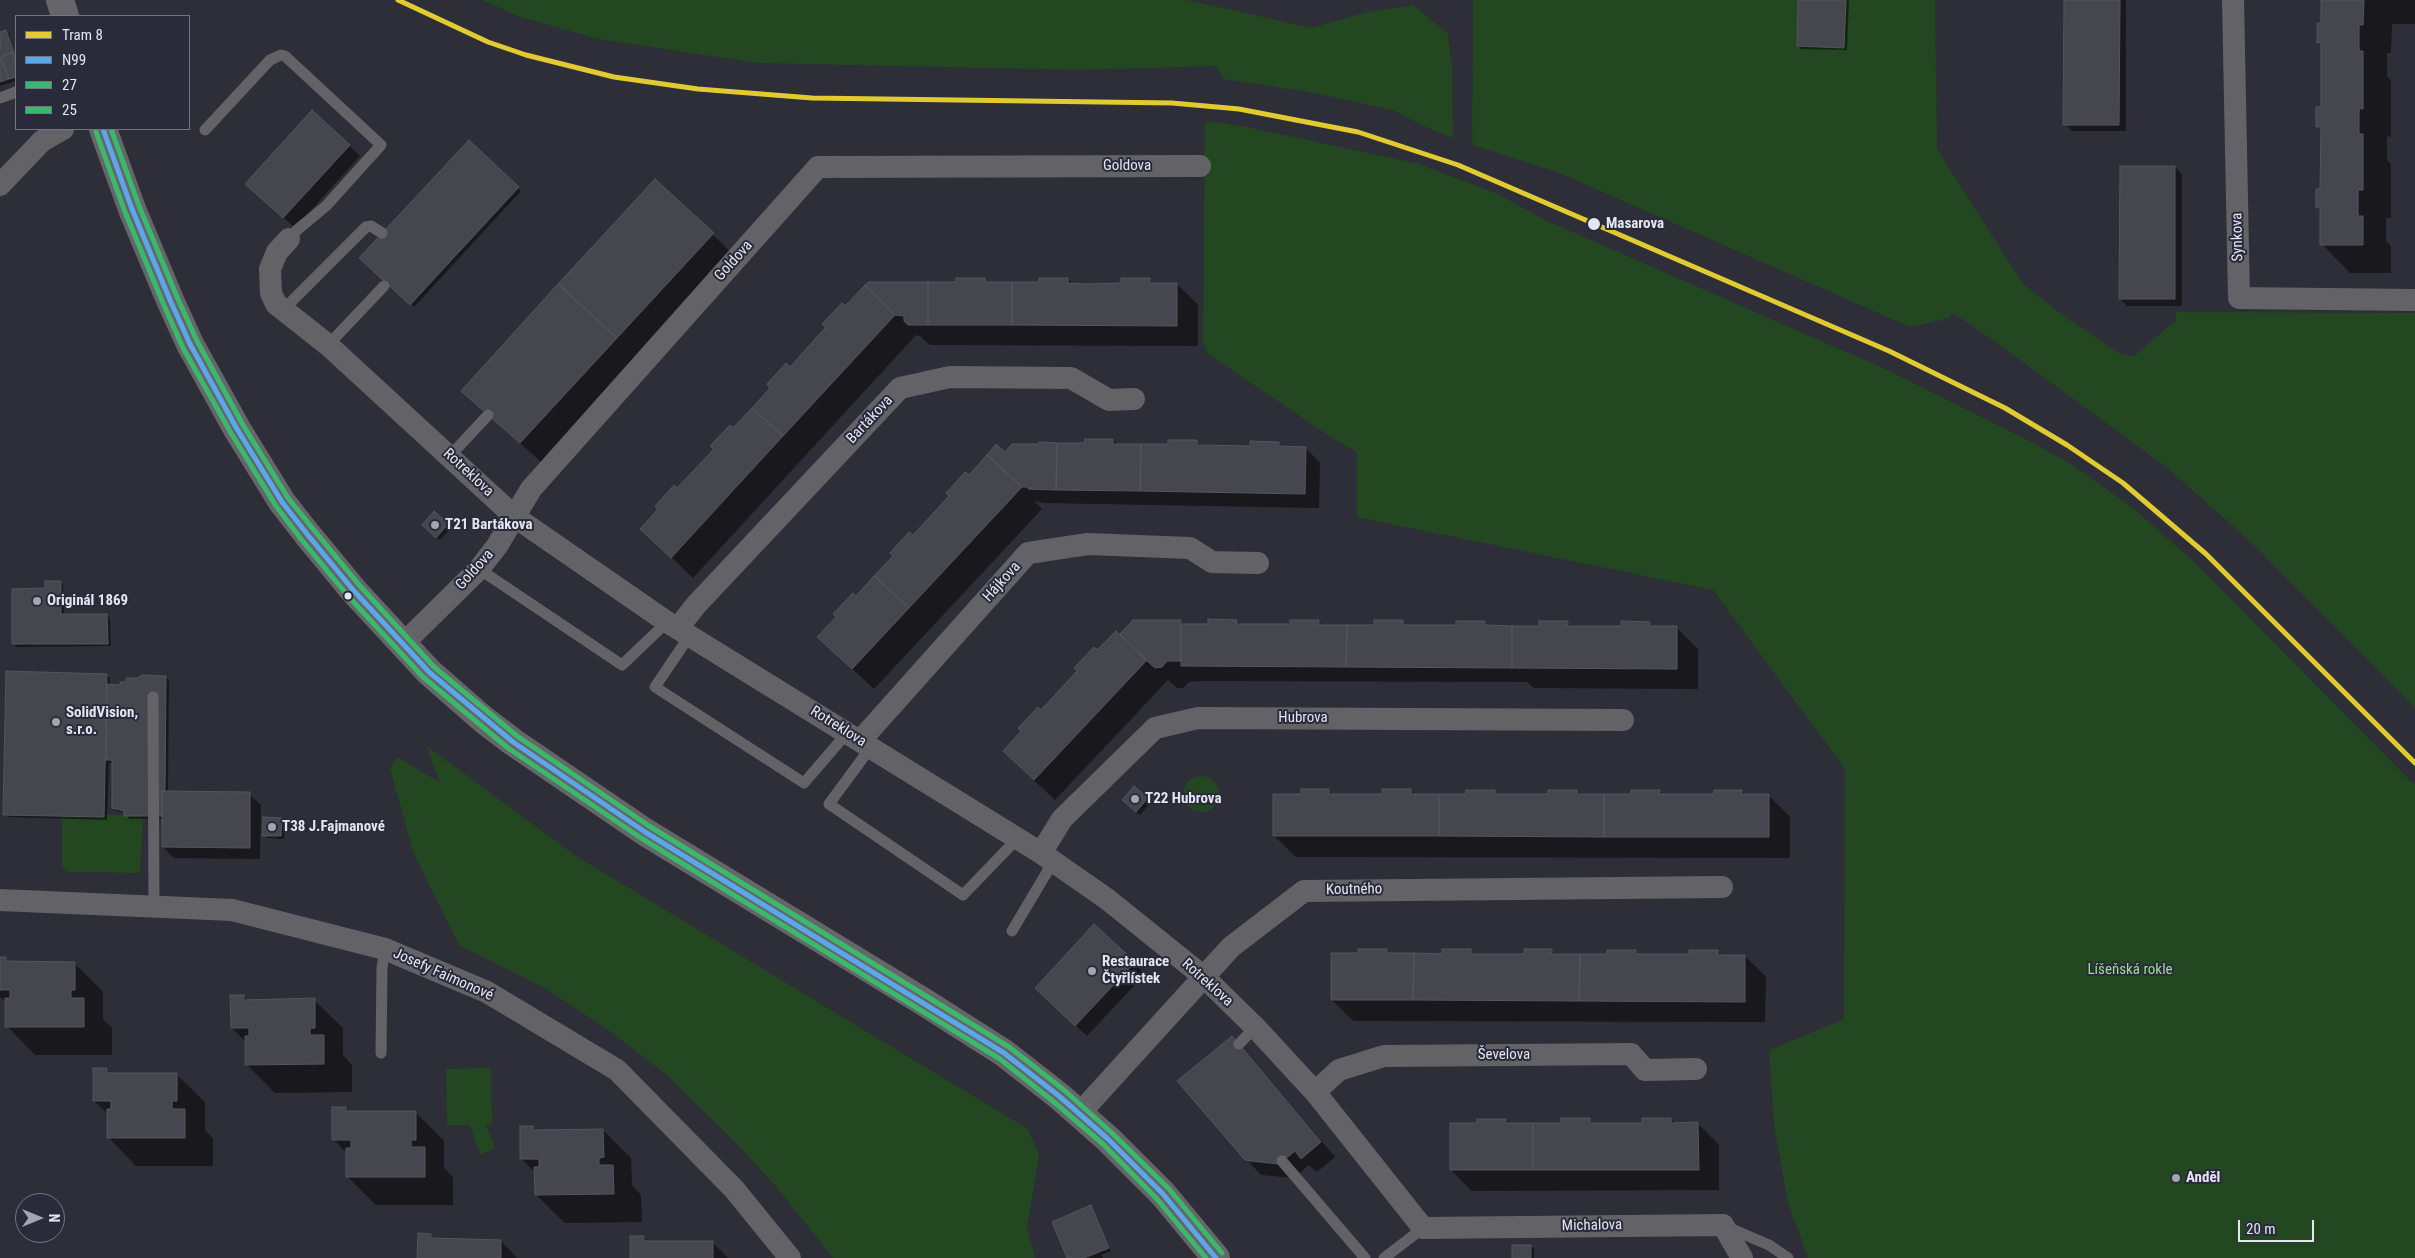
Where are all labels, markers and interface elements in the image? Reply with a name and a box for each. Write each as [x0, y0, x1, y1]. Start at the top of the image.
legend [15, 15, 190, 130]
text: Tram 8 [62, 26, 103, 44]
text: N99 [62, 51, 86, 69]
text: 27 [62, 76, 77, 94]
text: 25 [62, 101, 77, 119]
street label: Goldova [1103, 157, 1151, 175]
street label: Synkova [2229, 212, 2247, 262]
place label: Masarova [1606, 215, 1664, 233]
marker: Masarova [1586, 216, 1602, 232]
street label: Goldova [711, 237, 757, 285]
street label: Bartákova [843, 392, 897, 448]
street label: Rotreklova [439, 445, 497, 501]
place label: T21 Bartákova [445, 516, 532, 534]
marker: T21 Bartákova [429, 519, 441, 531]
street label: Goldova [452, 546, 498, 594]
street label: Hájkova [979, 558, 1025, 606]
unlabelled marker [343, 591, 353, 601]
place label: Originál 1869 [47, 592, 128, 610]
marker: Originál 1869 [31, 595, 43, 607]
street label: Rotreklova [807, 703, 869, 751]
place label: SolidVision, s.r.o. [66, 704, 138, 739]
street label: Hubrova [1278, 709, 1328, 727]
marker: SolidVision, s.r.o. [50, 716, 62, 728]
place label: T22 Hubrova [1145, 790, 1222, 808]
marker: T22 Hubrova [1129, 793, 1141, 805]
place label: T38 J.Fajmanové [282, 818, 385, 836]
marker: T38 J.Fajmanové [266, 821, 278, 833]
street label: Koutného [1326, 881, 1382, 899]
street label: Josefy Faimonové [390, 945, 496, 1005]
place label: Restaurace Čtyřlístek [1102, 953, 1169, 988]
street label: Rotreklova [1178, 955, 1236, 1011]
park label: Líšeňská rokle [2087, 961, 2173, 979]
marker: Restaurace Čtyřlístek [1086, 965, 1098, 977]
street label: Ševelova [1478, 1046, 1530, 1064]
place label: Anděl [2186, 1169, 2220, 1187]
marker: Anděl [2170, 1172, 2182, 1184]
north arrow [15, 1193, 65, 1243]
scale bar [2240, 1210, 2316, 1242]
text: N [46, 1214, 62, 1222]
street label: Michalova [1562, 1216, 1622, 1236]
text: 20 m [2246, 1220, 2276, 1238]

